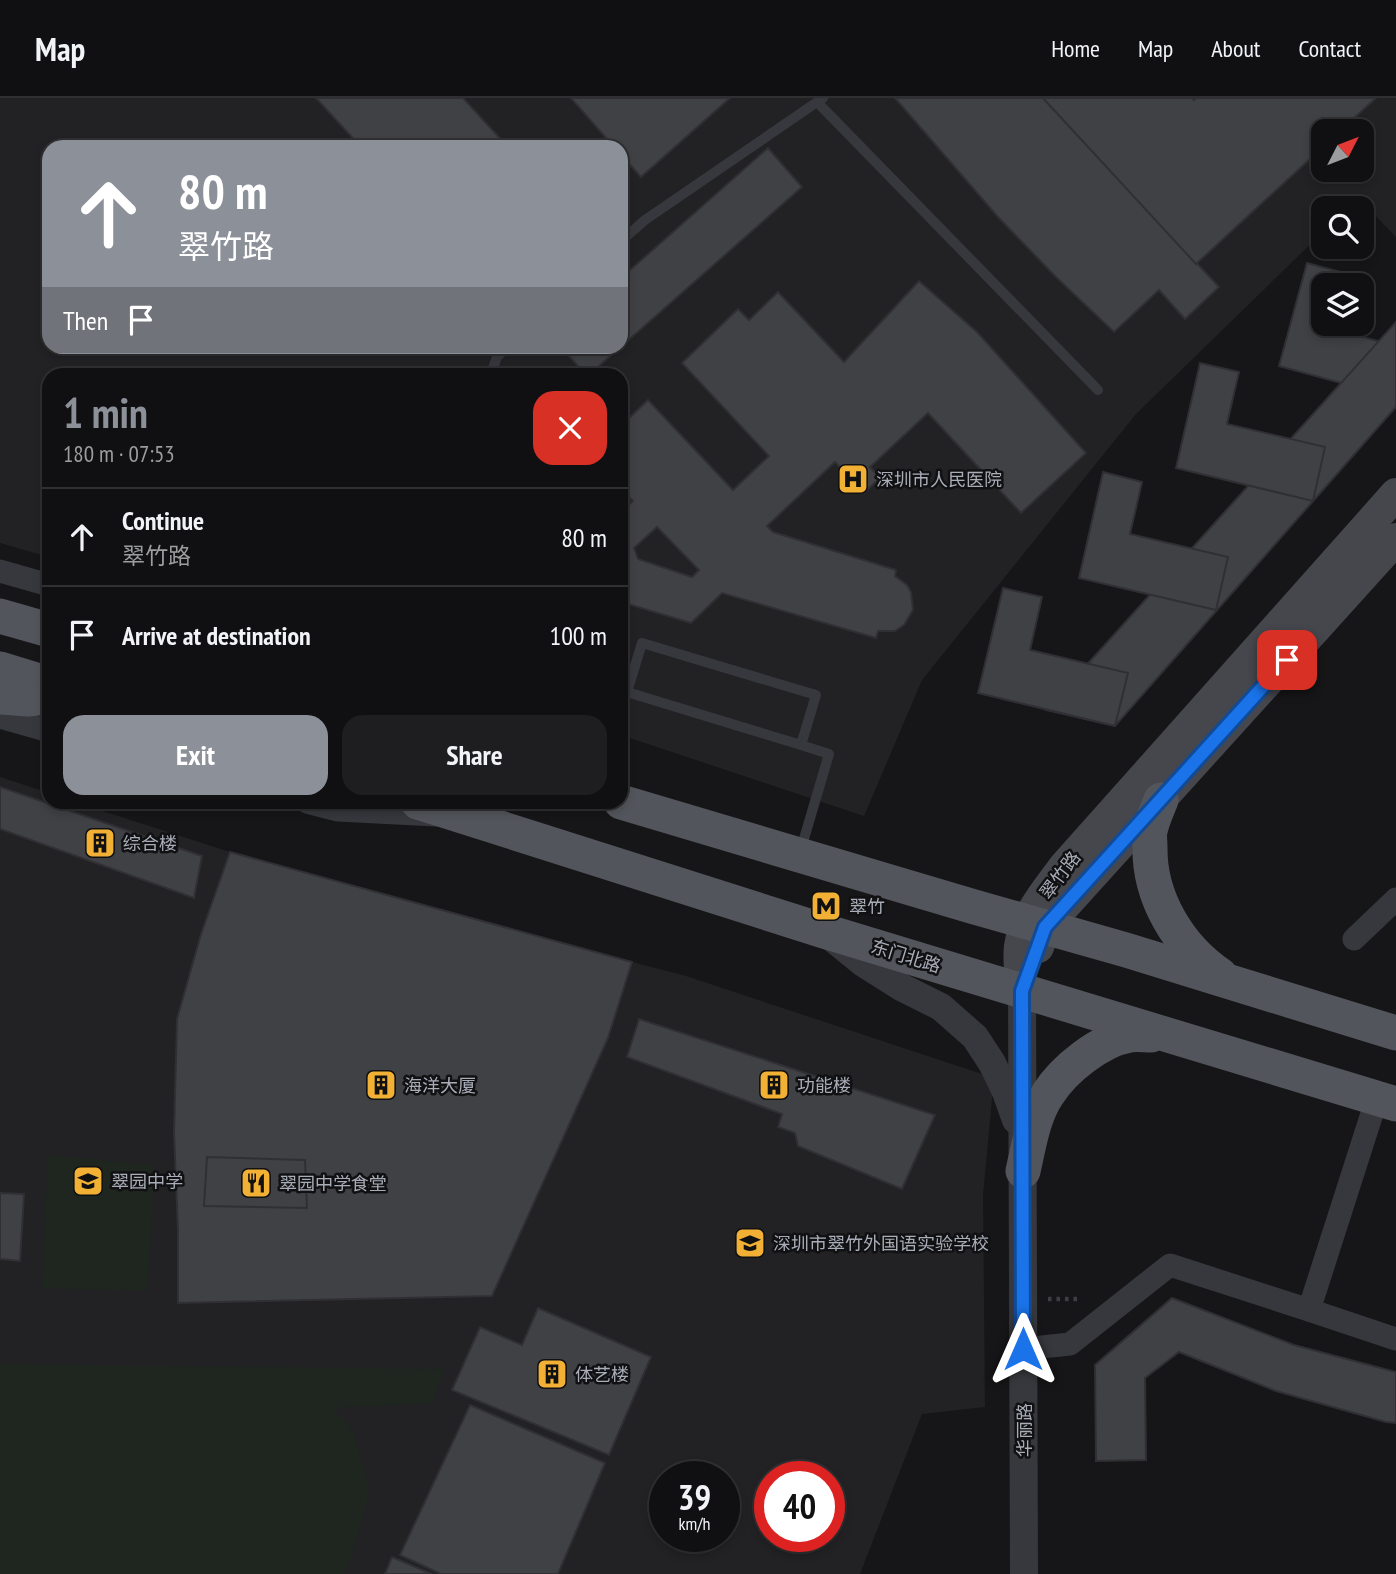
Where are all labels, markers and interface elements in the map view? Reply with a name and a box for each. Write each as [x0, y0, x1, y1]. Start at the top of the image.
text: Map [35, 27, 85, 70]
text: Home [1051, 33, 1100, 64]
text: Map [1138, 33, 1173, 64]
text: About [1211, 33, 1260, 64]
text: Contact [1298, 33, 1361, 64]
north arrow [1311, 119, 1374, 182]
map controls [1311, 119, 1374, 336]
text: 80 m [178, 159, 267, 223]
icon: ahead [63, 168, 154, 259]
button: search [1311, 196, 1374, 259]
text: 翠竹路 [178, 225, 274, 267]
button: layers [1311, 273, 1374, 336]
icon: arrive [122, 301, 160, 339]
text: Then [63, 304, 108, 337]
text: 1 min [63, 385, 148, 440]
button: close [533, 391, 607, 465]
text: 180 m · 07:53 [63, 439, 175, 468]
hospital icon: 深圳市人民医院 [836, 462, 870, 496]
place label: 深圳市人民医院 [876, 468, 1002, 491]
text: Continue [122, 504, 204, 537]
icon: ahead [63, 518, 101, 556]
text: 80 m [561, 521, 607, 554]
text: 翠竹路 [122, 541, 191, 570]
icon: arrive [63, 616, 101, 654]
text: Arrive at destination [122, 619, 311, 652]
text: 100 m [549, 619, 607, 652]
pin [1257, 630, 1317, 690]
icon: arrive [1268, 641, 1306, 679]
button: Exit [63, 715, 328, 795]
button: Share [342, 715, 607, 795]
building icon: 综合楼 [83, 826, 117, 860]
place label: 综合楼 [123, 832, 177, 855]
street label: 翠竹路 [1035, 847, 1085, 903]
metro station icon: 翠竹 [809, 889, 843, 923]
place label: 翠竹 [849, 895, 885, 918]
street label: 东门北路 [868, 934, 944, 978]
building icon: 海洋大厦 [364, 1068, 398, 1102]
building icon: 功能楼 [757, 1068, 791, 1102]
place label: 海洋大厦 [404, 1074, 476, 1097]
place label: 功能楼 [797, 1074, 851, 1097]
school or university icon: 翠园中学 [71, 1164, 105, 1198]
restaurant icon: 翠园中学食堂 [239, 1166, 273, 1200]
place label: 翠园中学 [111, 1170, 183, 1193]
place label: 翠园中学食堂 [279, 1172, 387, 1195]
school or university icon: 深圳市翠竹外国语实验学校 [733, 1226, 767, 1260]
place label: 深圳市翠竹外国语实验学校 [773, 1232, 989, 1255]
position arrow [986, 1312, 1060, 1386]
building icon: 体艺楼 [535, 1357, 569, 1391]
place label: 体艺楼 [575, 1363, 629, 1386]
street label: 华丽路 [1013, 1403, 1036, 1457]
speed limit sign: 40 [754, 1461, 845, 1552]
text: 39 [678, 1474, 711, 1520]
text: km/h [679, 1512, 710, 1535]

